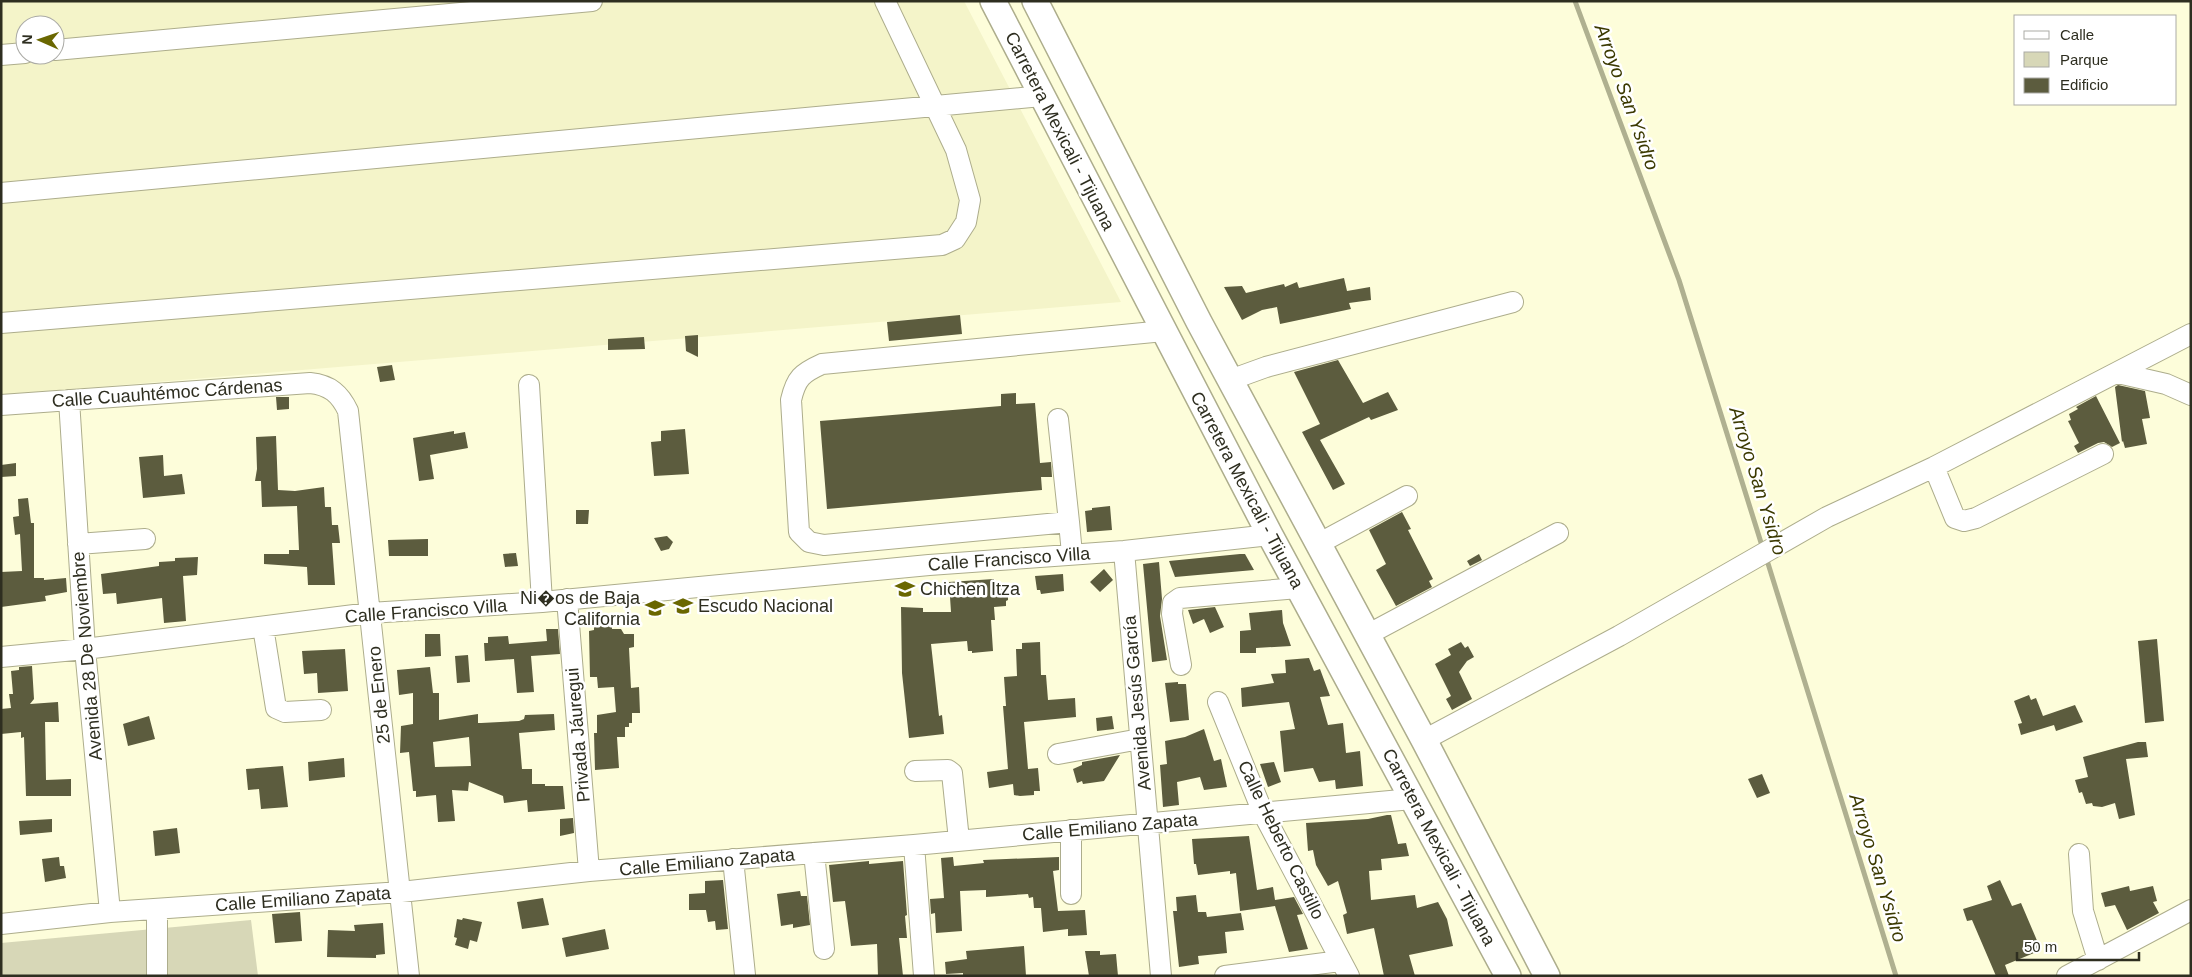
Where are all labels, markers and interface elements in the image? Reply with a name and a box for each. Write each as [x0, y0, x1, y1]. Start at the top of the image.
north arrow [15, 15, 65, 65]
legend [2014, 15, 2177, 105]
water label: Arroyo San Ysidro [1590, 20, 1663, 173]
text: Calle [2060, 26, 2094, 43]
street label: Carretera Mexicali - Tijuana [1001, 28, 1119, 234]
text: N [19, 34, 35, 45]
text: Parque [2060, 51, 2108, 68]
text: Edificio [2060, 76, 2108, 93]
street label: Calle Cuauhtémoc Cárdenas [51, 375, 283, 411]
street label: Carretera Mexicali - Tijuana [1187, 388, 1308, 593]
water label: Arroyo San Ysidro [1725, 403, 1791, 558]
street label: Calle Francisco Villa [927, 543, 1092, 575]
street label: Avenida 28 De Noviembre [68, 551, 106, 761]
school or university icon: Chichen Itza [894, 578, 916, 600]
place label: Chichen Itza [920, 579, 1021, 599]
place label: Ni�os de Baja California [520, 588, 641, 629]
street label: Calle Francisco Villa [344, 595, 509, 627]
school or university icon: Escudo Nacional [672, 595, 694, 617]
place label: Escudo Nacional [698, 596, 833, 616]
school or university icon: Ni�os de Baja California [644, 597, 666, 619]
street label: Avenida Jesús García [1119, 614, 1155, 791]
street label: 25 de Enero [364, 645, 394, 745]
street label: Privada Jáuregui [562, 667, 594, 803]
street label: Carretera Mexicali - Tijuana [1379, 745, 1500, 950]
street label: Calle Heberto Castillo [1234, 757, 1328, 923]
water label: Arroyo San Ysidro [1845, 790, 1911, 945]
street label: Calle Emiliano Zapata [1021, 809, 1200, 845]
street label: Calle Emiliano Zapata [618, 844, 797, 880]
street label: Calle Emiliano Zapata [214, 883, 393, 915]
scale bar [2017, 930, 2140, 962]
text: 50 m [2024, 938, 2057, 955]

